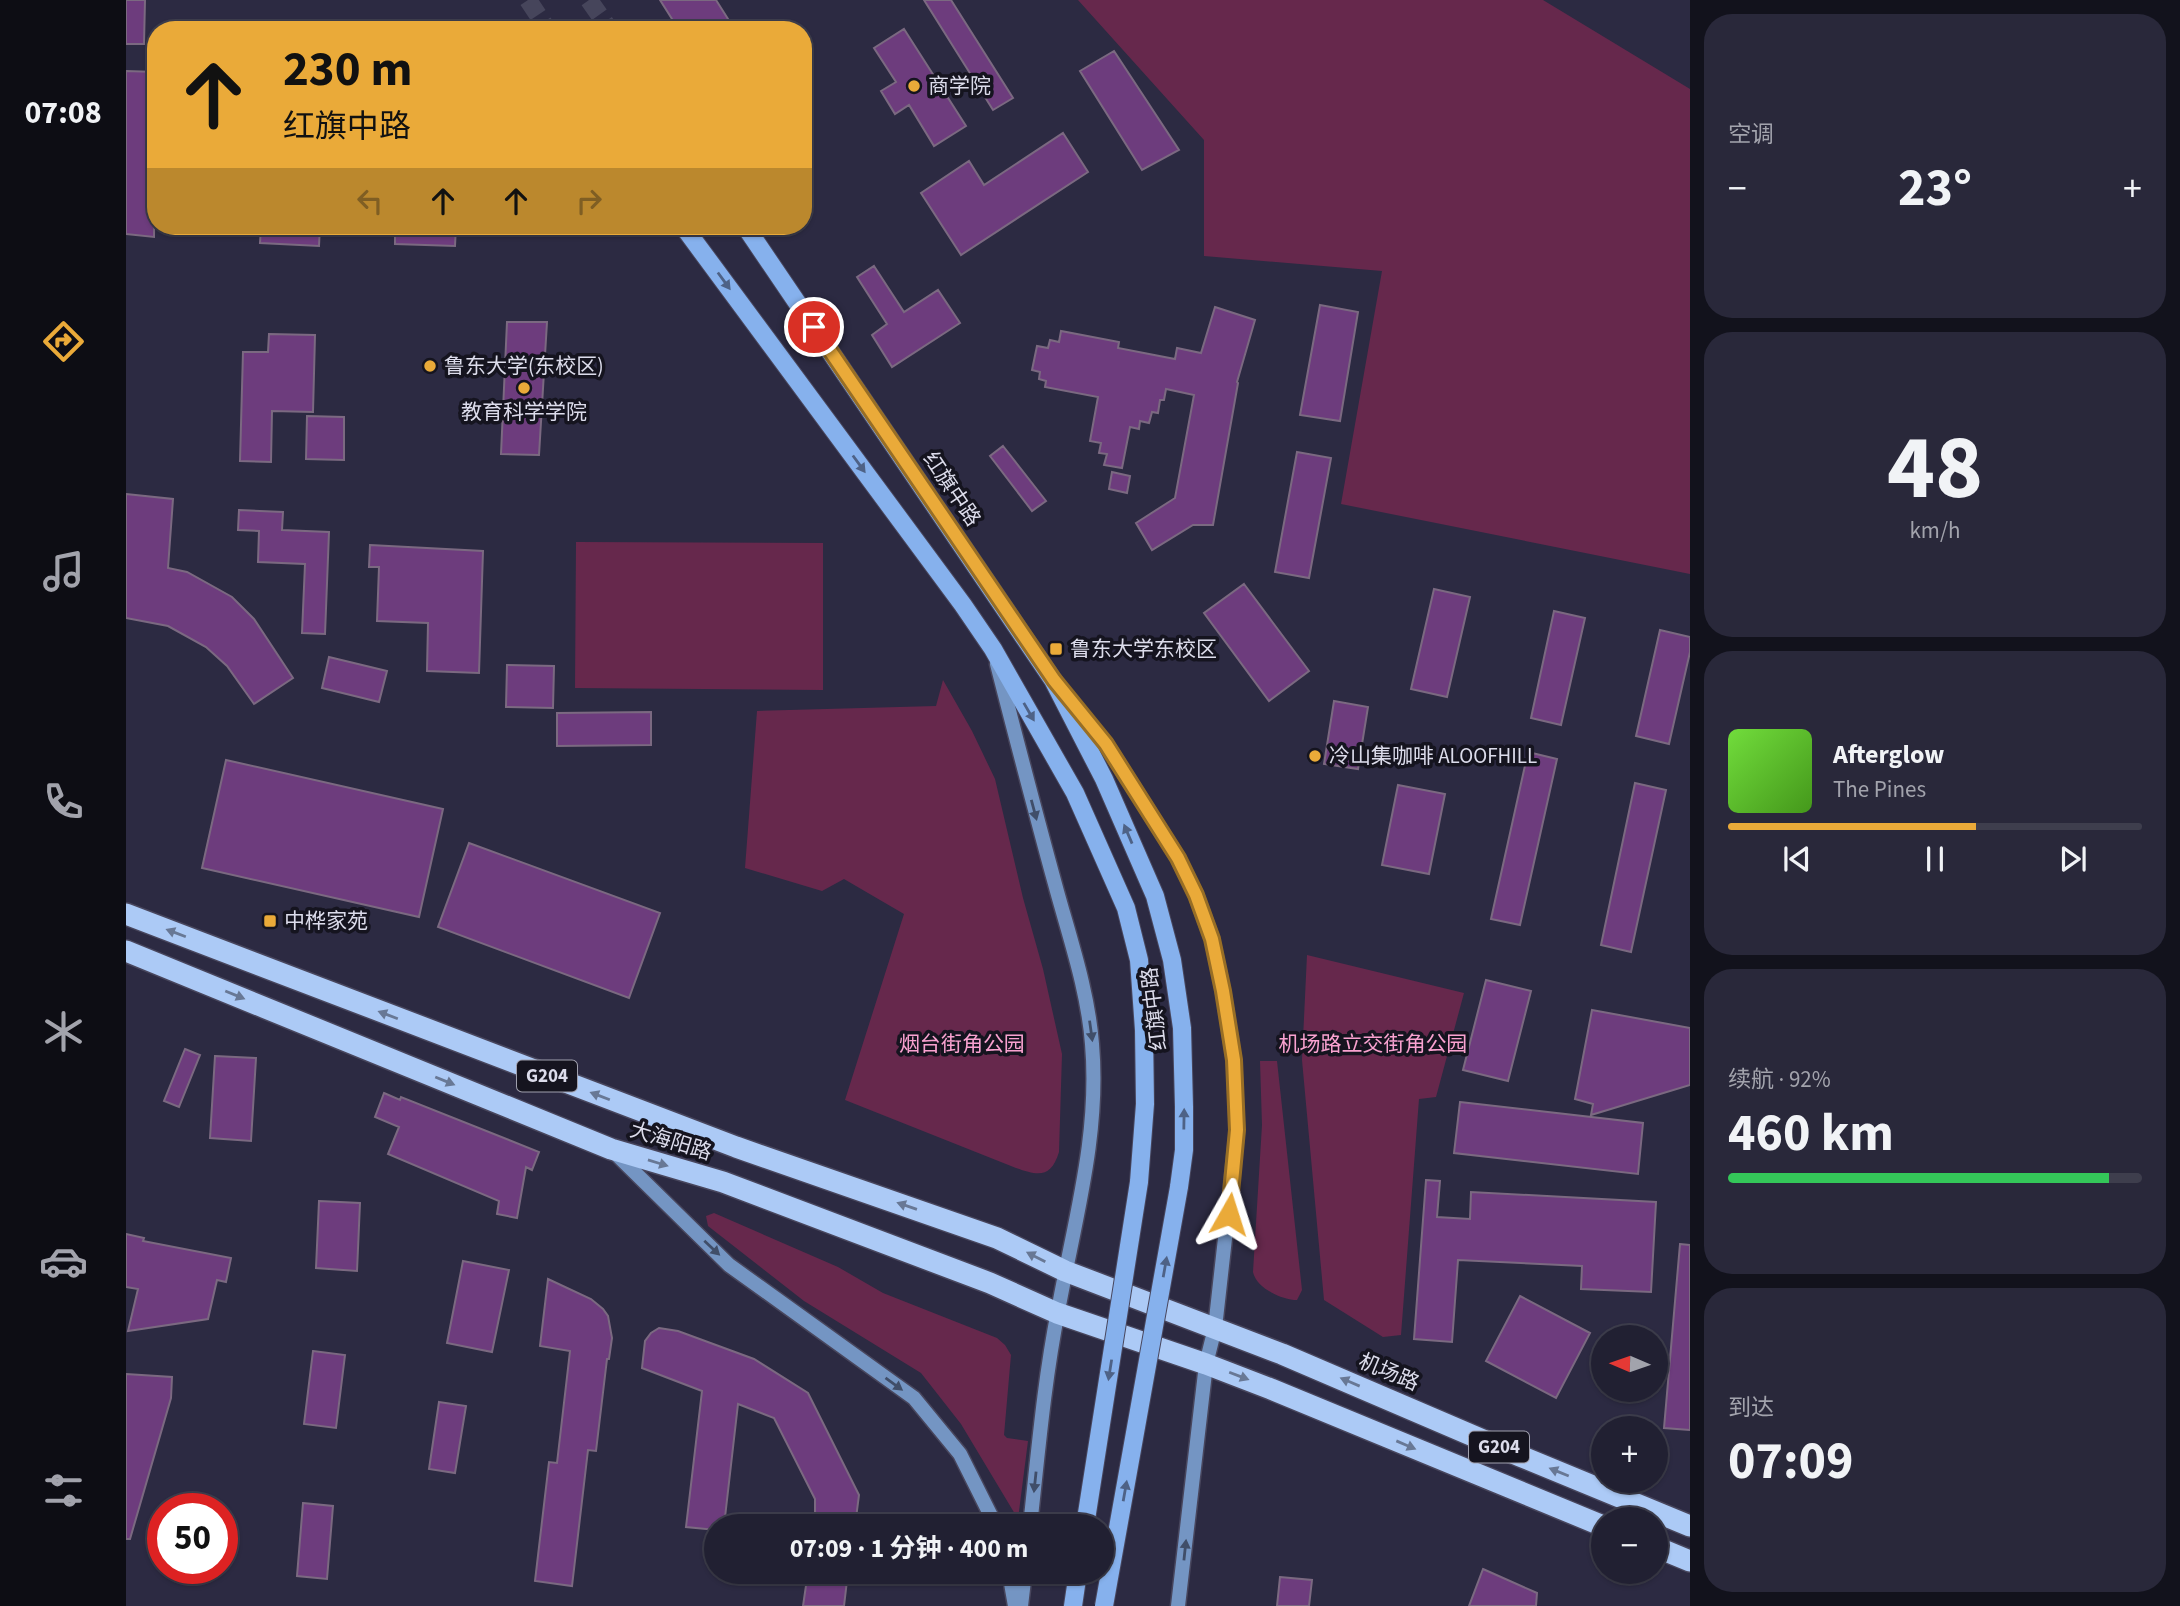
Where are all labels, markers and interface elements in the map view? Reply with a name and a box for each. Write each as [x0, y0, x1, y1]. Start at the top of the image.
text: 230 m [283, 35, 412, 105]
icon: ahead [168, 49, 259, 140]
place label: 商学院 [928, 71, 991, 101]
marker: 商学院 [906, 78, 922, 94]
text: 07:08 [24, 90, 102, 136]
text: 红旗中路 [283, 104, 411, 150]
text: 空调 [1728, 118, 1774, 151]
text: 23° [1898, 152, 1972, 226]
text: − [1728, 162, 1747, 216]
text: + [2123, 162, 2142, 216]
icon: left [351, 182, 389, 220]
icon: ahead [424, 182, 462, 220]
icon: ahead [497, 182, 535, 220]
icon: right [570, 182, 608, 220]
one-way arrow [716, 272, 730, 290]
pin [784, 297, 844, 357]
icon: arrive [795, 308, 833, 346]
icon: directions [39, 317, 88, 366]
place label: 鲁东大学(东校区) [444, 351, 604, 381]
marker: 鲁东大学(东校区) [422, 358, 438, 374]
marker: 教育科学学院 [516, 380, 532, 396]
place label: 教育科学学院 [461, 397, 587, 427]
text: 48 [1887, 404, 1983, 533]
street label: 红旗中路 [916, 446, 988, 532]
one-way arrow [851, 455, 865, 473]
text: km/h [1909, 514, 1961, 547]
icon: music [39, 547, 88, 596]
place label: 鲁东大学东校区 [1070, 634, 1217, 664]
marker: 鲁东大学东校区 [1048, 641, 1064, 657]
one-way arrow [1022, 702, 1035, 721]
text: Afterglow [1833, 736, 1944, 773]
place label: 冷山集咖啡 ALOOFHILL [1329, 741, 1537, 771]
marker: 冷山集咖啡 ALOOFHILL [1307, 748, 1323, 764]
text: The Pines [1833, 773, 1926, 806]
icon: phone [39, 777, 88, 826]
one-way arrow [1030, 800, 1040, 821]
one-way arrow [1122, 823, 1133, 844]
icon: previous [1778, 840, 1816, 878]
icon: pause [1916, 840, 1954, 878]
icon: next [2054, 840, 2092, 878]
place label: 中桦家苑 [284, 906, 368, 936]
marker: 中桦家苑 [262, 913, 278, 929]
one-way arrow [165, 927, 186, 938]
street label: 红旗中路 [1134, 965, 1174, 1053]
one-way arrow [224, 990, 245, 1001]
icon: climate [39, 1007, 88, 1056]
one-way arrow [377, 1009, 398, 1020]
one-way arrow [1085, 1020, 1096, 1042]
park label: 烟台街角公园 [899, 1029, 1025, 1059]
park label: 机场路立交街角公园 [1279, 1029, 1468, 1059]
road number: G204 [517, 1060, 577, 1092]
text: 续航 · 92% [1728, 1063, 1831, 1096]
one-way arrow [435, 1076, 456, 1087]
one-way arrow [590, 1091, 611, 1102]
text: 460 km [1728, 1097, 1894, 1171]
one-way arrow [1178, 1108, 1190, 1130]
street label: 大海阳路 [626, 1114, 716, 1168]
one-way arrow [647, 1158, 668, 1168]
position arrow [1192, 1177, 1266, 1251]
one-way arrow [896, 1200, 917, 1211]
icon: car [39, 1237, 88, 1286]
one-way arrow [703, 1240, 721, 1256]
one-way arrow [1026, 1251, 1046, 1262]
one-way arrow [1160, 1256, 1171, 1278]
north arrow [1591, 1325, 1668, 1402]
map controls [1591, 1325, 1668, 1584]
street label: 机场路 [1354, 1346, 1424, 1398]
one-way arrow [1104, 1359, 1115, 1381]
one-way arrow [1228, 1371, 1249, 1382]
one-way arrow [885, 1377, 903, 1391]
one-way arrow [1339, 1377, 1360, 1388]
text: 到达 [1728, 1391, 1774, 1424]
button: + [1591, 1416, 1668, 1493]
text: 07:09 [1728, 1425, 1853, 1499]
road number: G204 [1469, 1432, 1529, 1462]
one-way arrow [1395, 1440, 1416, 1451]
icon: filters [39, 1466, 88, 1515]
one-way arrow [1548, 1466, 1569, 1477]
one-way arrow [1029, 1471, 1040, 1493]
one-way arrow [1120, 1480, 1131, 1502]
speed limit sign: 50 [147, 1493, 238, 1584]
button: − [1591, 1507, 1668, 1584]
text: 07:09 · 1 分钟 · 400 m [790, 1530, 1028, 1567]
one-way arrow [1180, 1539, 1191, 1561]

